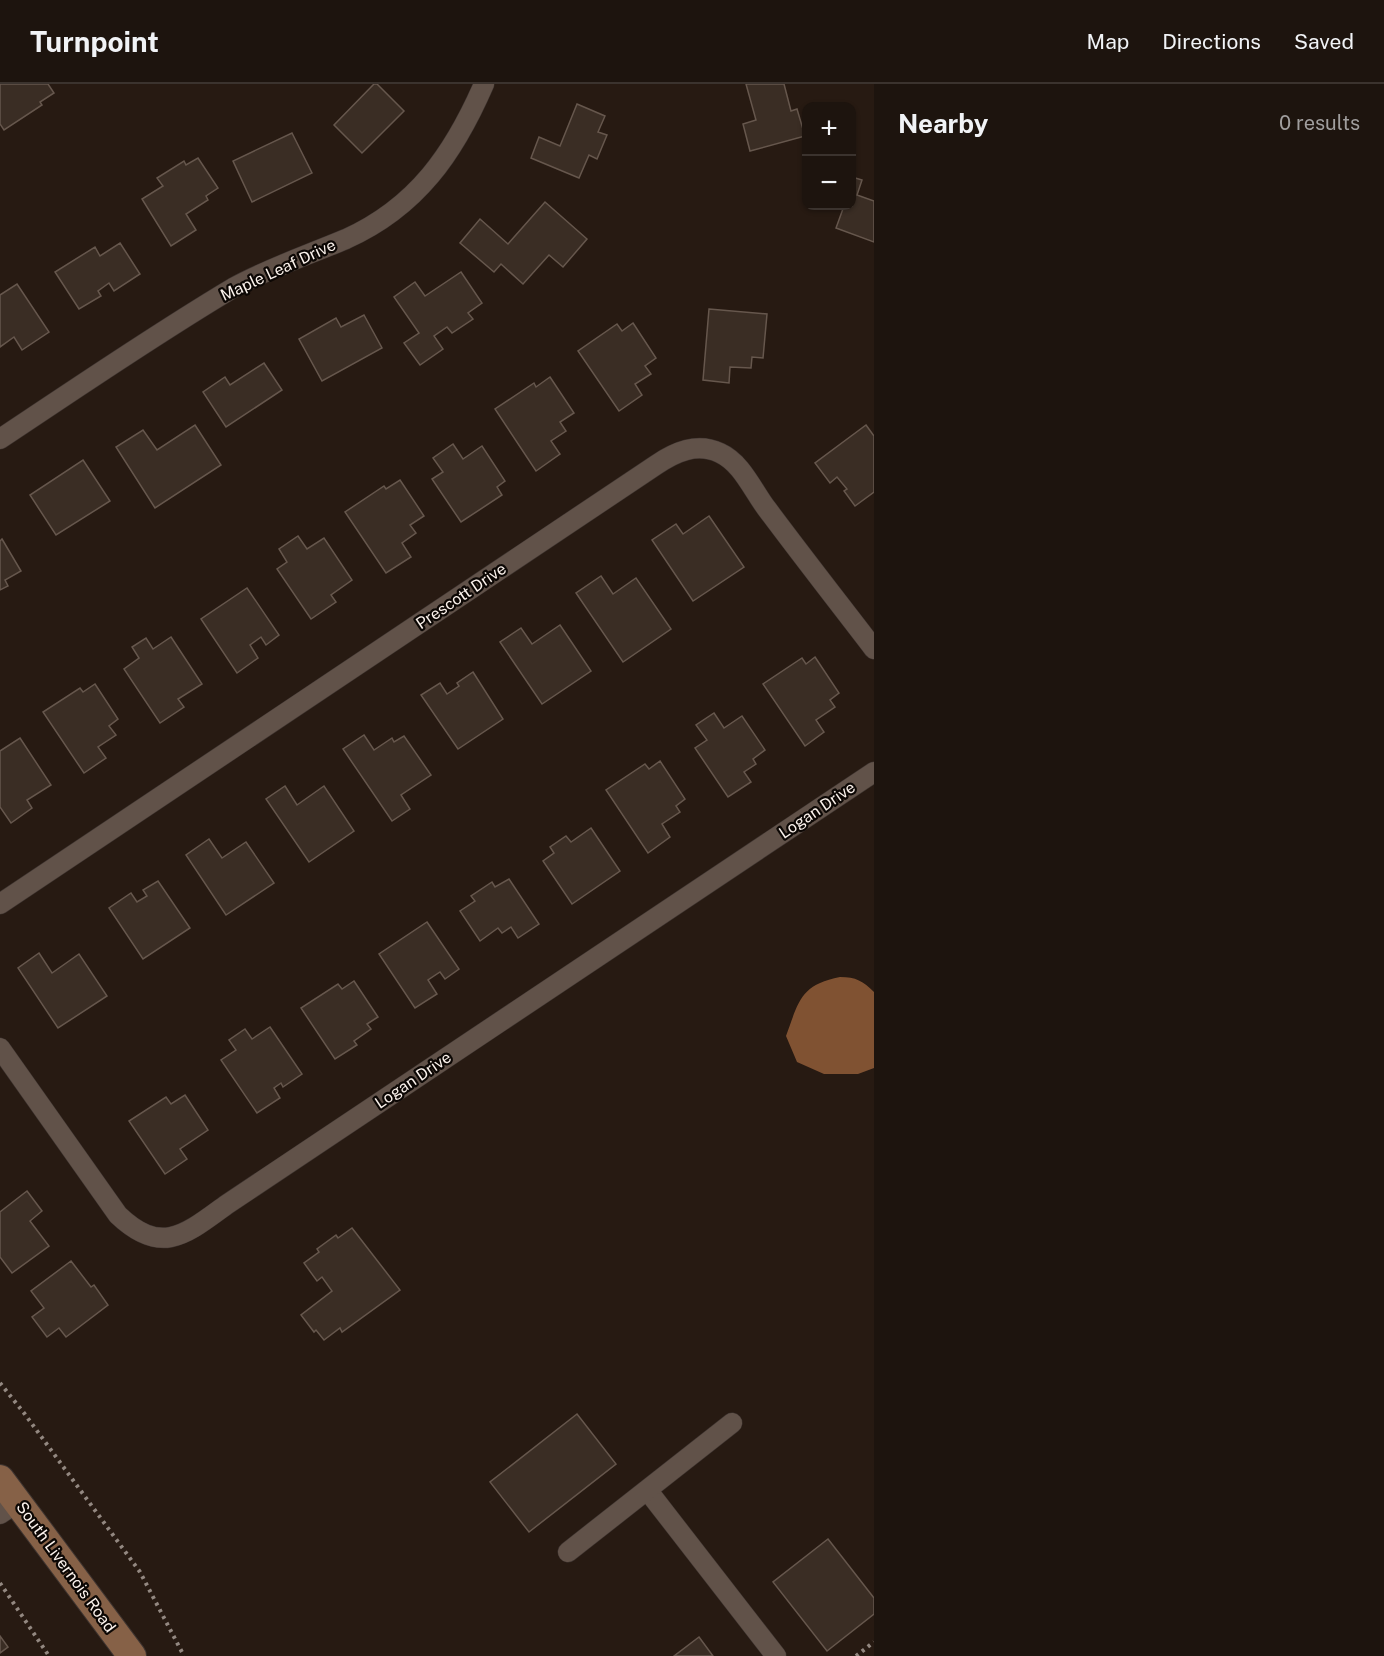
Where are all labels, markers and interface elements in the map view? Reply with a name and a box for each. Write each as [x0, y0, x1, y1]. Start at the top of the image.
text: Turnpoint [30, 25, 159, 58]
text: Map [1087, 29, 1129, 54]
text: Directions [1162, 29, 1261, 54]
text: Saved [1294, 29, 1354, 54]
map controls [802, 102, 856, 210]
button: + [802, 102, 856, 156]
text: Nearby [898, 108, 988, 139]
text: 0 results [1279, 111, 1360, 135]
button: − [802, 156, 856, 210]
street label: Maple Leaf Drive [217, 235, 339, 305]
street label: Prescott Drive [412, 559, 510, 633]
street label: Logan Drive [775, 778, 859, 842]
street label: Logan Drive [371, 1048, 455, 1112]
street label: South Livernois Road [12, 1498, 120, 1636]

